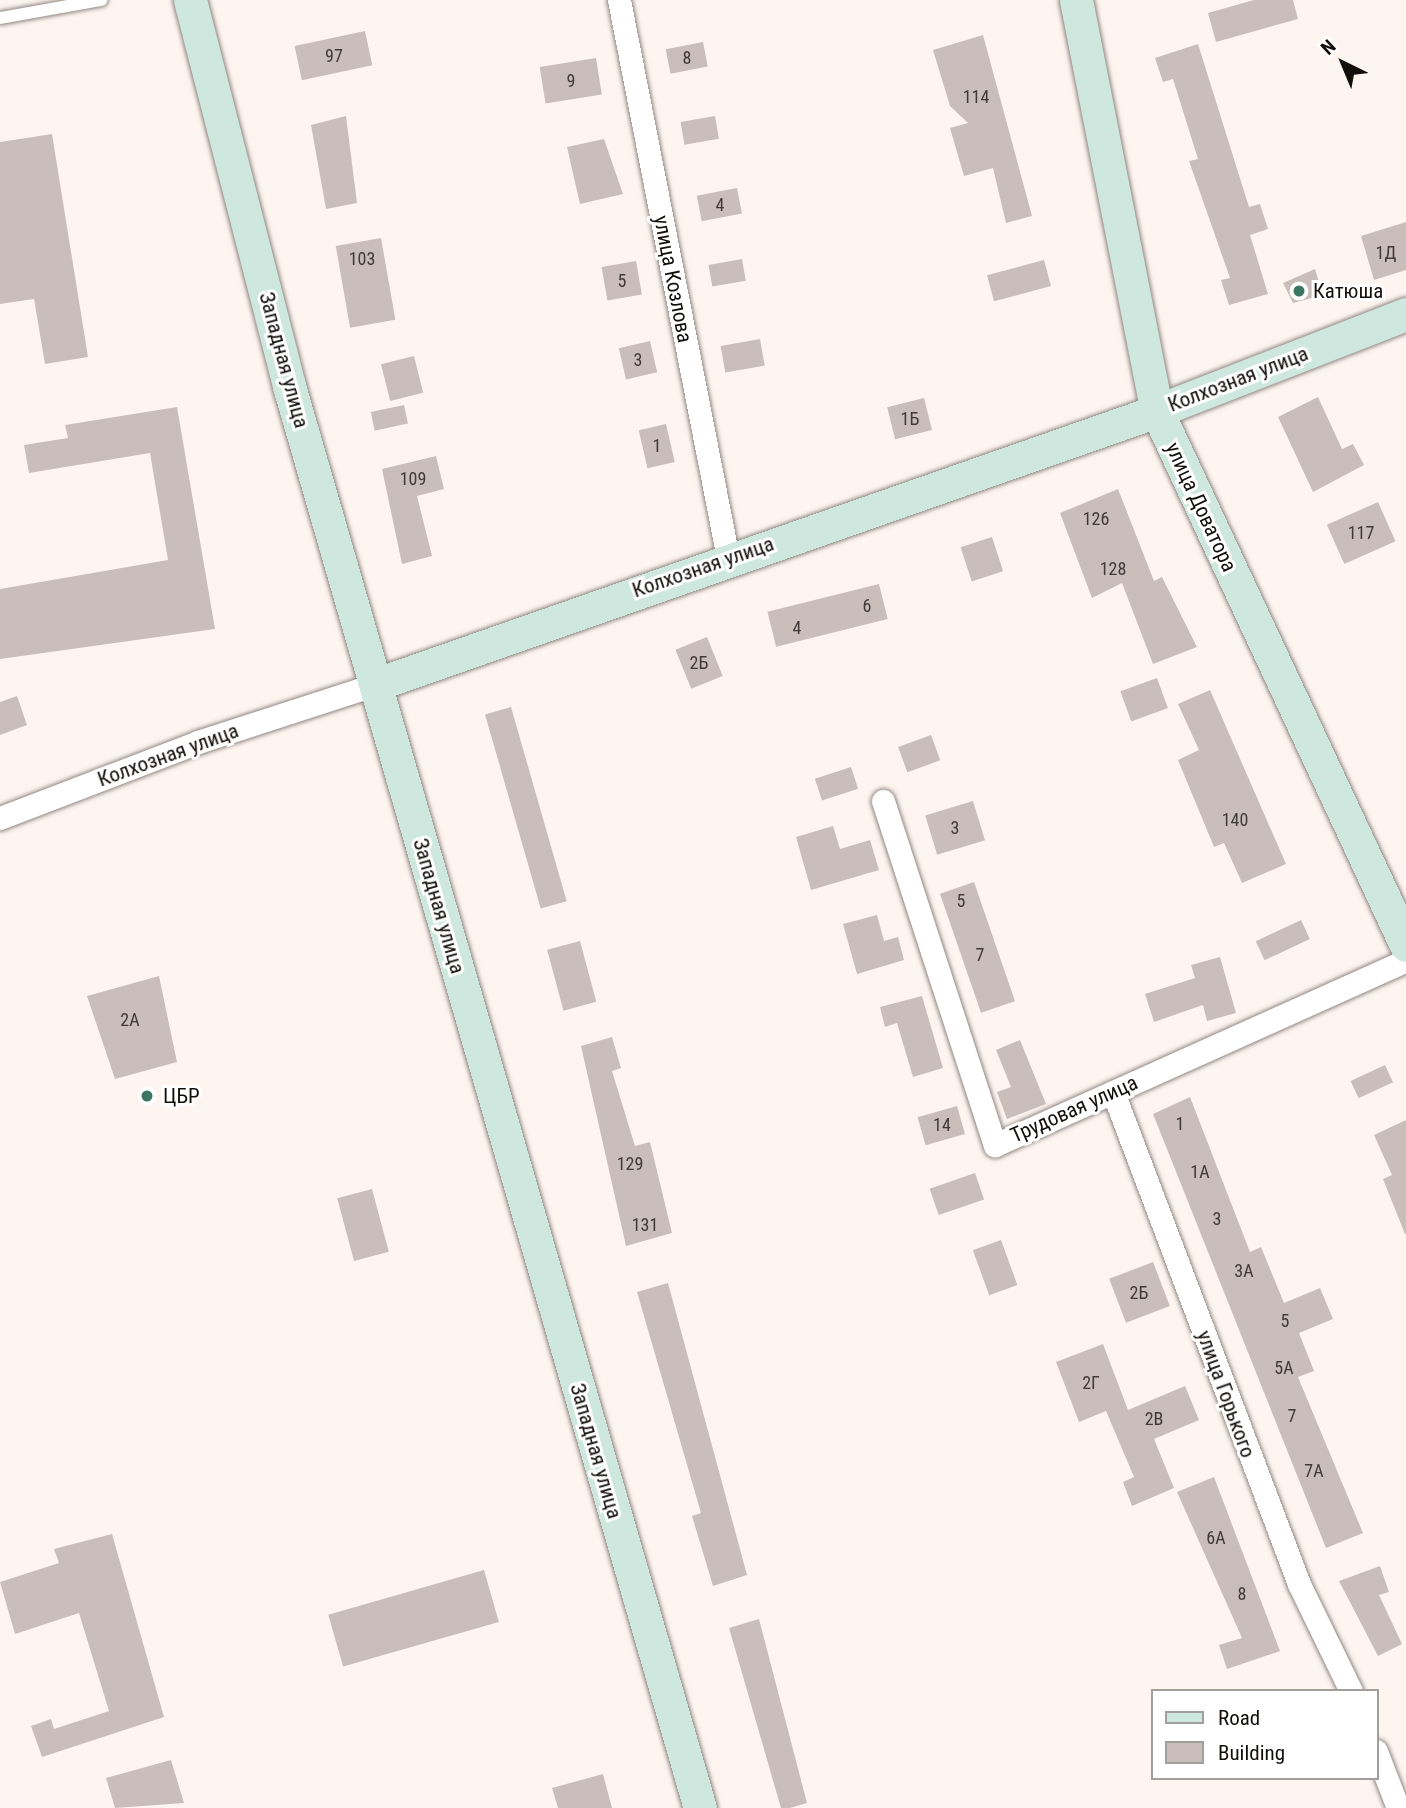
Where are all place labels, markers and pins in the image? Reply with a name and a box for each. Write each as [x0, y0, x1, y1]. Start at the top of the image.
place label: Катюша [1313, 278, 1383, 304]
marker: Катюша [1291, 283, 1307, 299]
place label: ЦБР [163, 1083, 200, 1109]
marker: ЦБР [137, 1086, 157, 1106]

